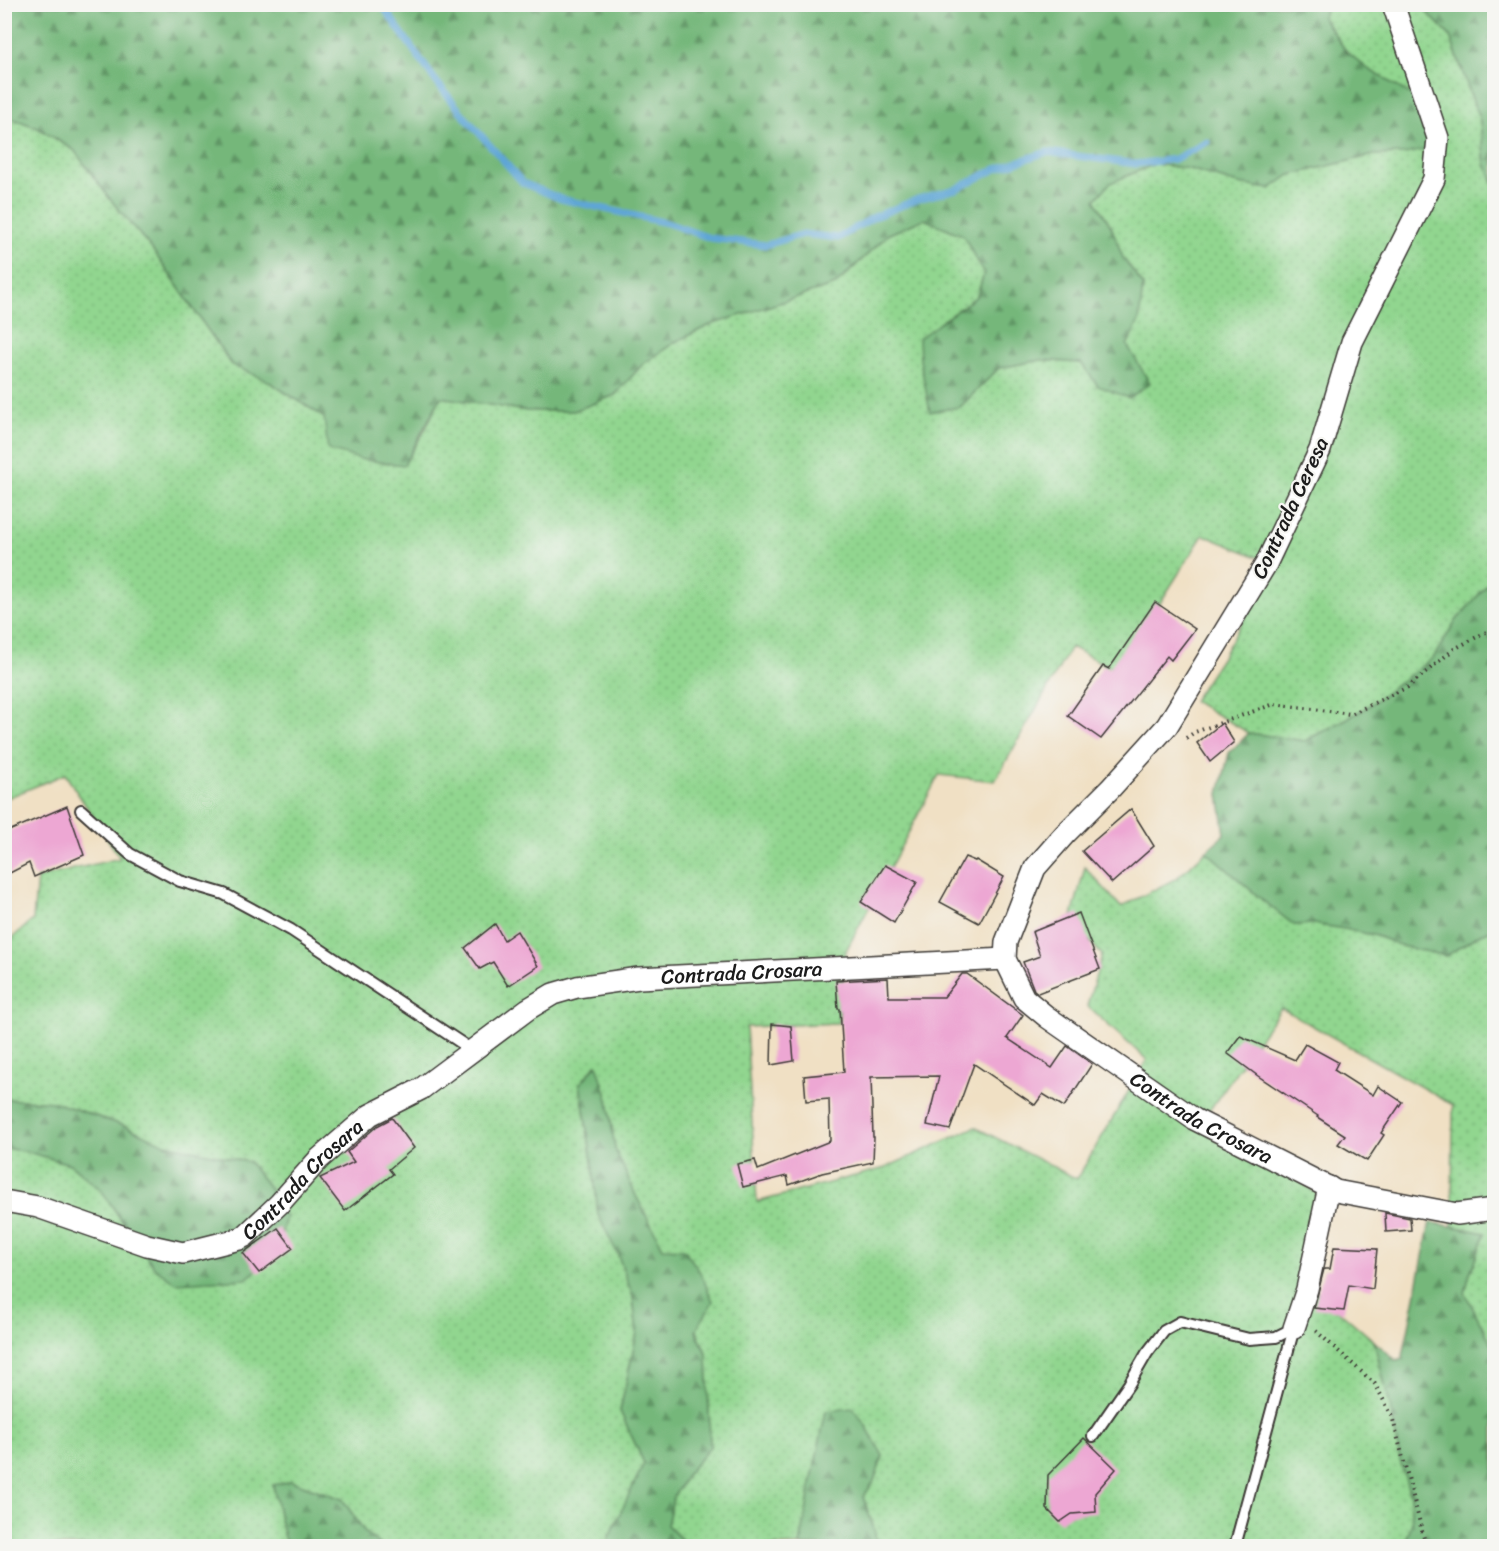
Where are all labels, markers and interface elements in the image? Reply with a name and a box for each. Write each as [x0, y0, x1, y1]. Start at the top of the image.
street label: Contrada Ceresa [1240, 430, 1340, 585]
street label: Contrada Crosara [660, 949, 824, 996]
street label: Contrada Crosara [1122, 1061, 1280, 1175]
street label: Contrada Crosara [232, 1109, 373, 1250]

